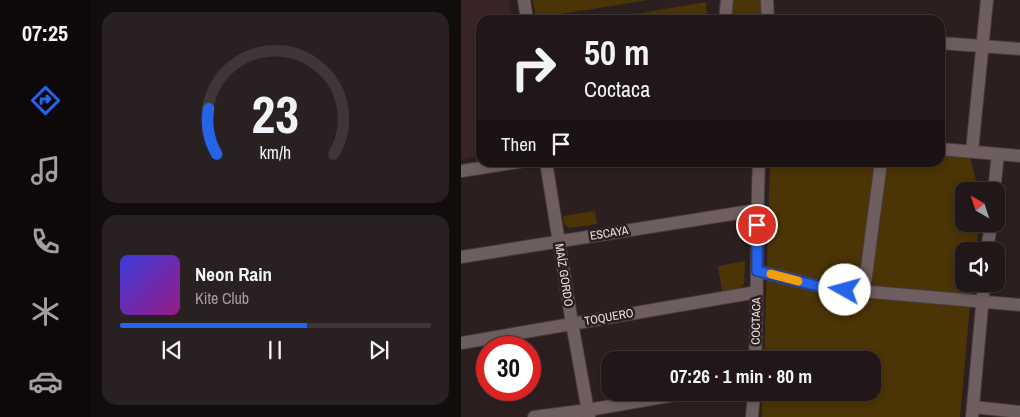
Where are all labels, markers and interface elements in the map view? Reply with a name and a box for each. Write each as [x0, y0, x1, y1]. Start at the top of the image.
text: 07:25 [22, 18, 68, 48]
text: 50 m [584, 29, 649, 76]
icon: right [501, 35, 566, 100]
text: Coctaca [584, 74, 650, 104]
text: 23 [252, 79, 299, 149]
icon: directions [28, 83, 63, 118]
icon: arrive [547, 130, 575, 158]
text: Then [501, 131, 537, 157]
text: km/h [260, 141, 291, 165]
icon: music [28, 153, 63, 188]
north arrow [955, 182, 1005, 232]
map controls [955, 182, 1005, 292]
pin [736, 204, 778, 246]
icon: arrive [743, 211, 771, 239]
street label: ESCAYA [589, 222, 630, 244]
icon: phone [28, 224, 63, 259]
street label: MAÍZ GORDO [551, 242, 577, 308]
button: sound [955, 242, 1005, 292]
text: Neon Rain [195, 261, 272, 287]
position arrow [818, 263, 870, 315]
text: Kite Club [195, 287, 249, 309]
icon: climate [28, 294, 63, 329]
street label: COCTACA [748, 297, 764, 345]
street label: TOQUERO [583, 305, 635, 329]
icon: previous [158, 336, 186, 364]
icon: pause [261, 336, 289, 364]
icon: next [365, 336, 393, 364]
speed limit sign: 30 [476, 336, 541, 401]
text: 07:26 · 1 min · 80 m [670, 363, 812, 389]
icon: car [28, 364, 63, 399]

